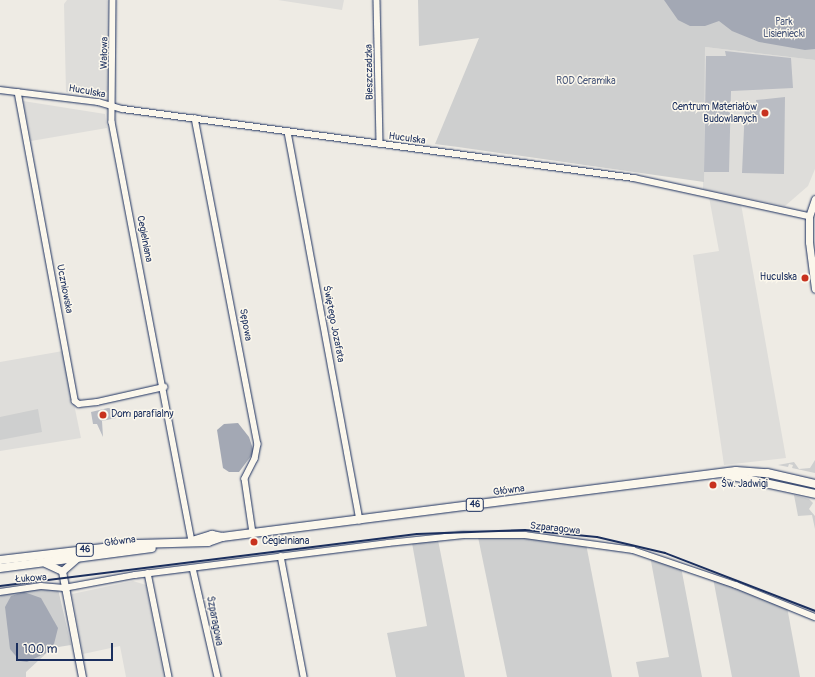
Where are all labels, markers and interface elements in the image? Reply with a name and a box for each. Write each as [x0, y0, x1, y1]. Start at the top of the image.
park label: Park Lisieniecki [763, 16, 805, 40]
street label: Wałowa [99, 37, 111, 69]
street label: Bieszczadzka [364, 44, 376, 100]
park label: ROD Ceramika [556, 76, 616, 88]
street label: Huculska [68, 83, 106, 101]
place label: Centrum Materiałów Budowlanych [672, 101, 757, 124]
marker: Centrum Materiałów Budowlanych [760, 108, 770, 118]
street label: Huculska [388, 130, 426, 148]
street label: Cegielniana [134, 215, 154, 263]
street label: Uczniowska [53, 263, 75, 315]
place label: Huculska [760, 272, 797, 284]
marker: Huculska [800, 273, 810, 283]
street label: Świętego Jozafata [320, 285, 346, 363]
street label: Sępowa [236, 308, 254, 342]
place label: Dom parafialny [111, 409, 174, 421]
marker: Dom parafialny [98, 410, 108, 420]
place label: Św. Jadwigi [721, 479, 768, 491]
marker: Św. Jadwigi [708, 480, 718, 490]
street label: Główna [493, 483, 525, 499]
road number: 46 [465, 498, 485, 512]
street label: Szparagowa [529, 520, 581, 538]
street label: Główna [104, 534, 136, 550]
place label: Cegielniana [262, 536, 309, 548]
marker: Cegielniana [249, 537, 259, 547]
road number: 46 [75, 543, 95, 557]
street label: Łukowa [15, 572, 47, 586]
street label: Szparagowa [203, 595, 225, 647]
scale bar [18, 635, 115, 661]
text: 100 m [23, 642, 57, 657]

